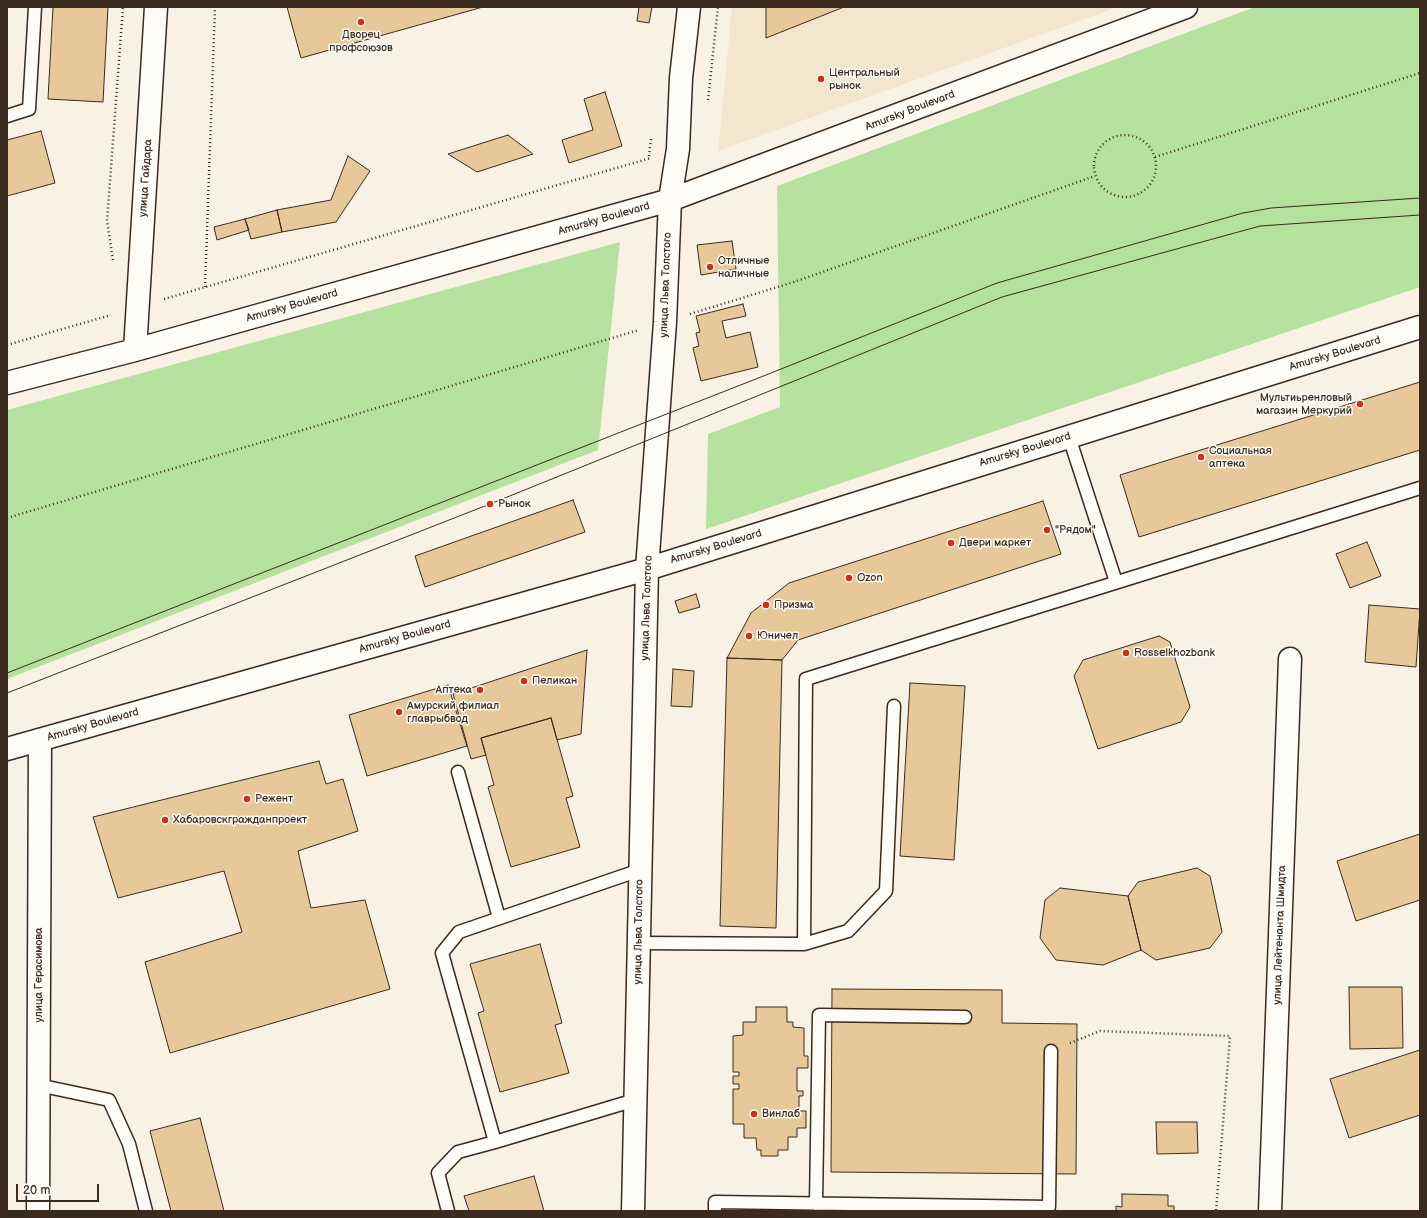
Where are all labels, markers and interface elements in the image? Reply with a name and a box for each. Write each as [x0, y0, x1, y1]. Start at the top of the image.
marker: Дворец профсоюзов [356, 17, 366, 27]
place label: Дворец профсоюзов [329, 28, 393, 54]
place label: Центральный рынок [829, 66, 900, 92]
marker: Центральный рынок [816, 74, 826, 84]
street label: Amursky Boulevard [863, 88, 957, 134]
street label: улица Гайдара [137, 139, 155, 217]
street label: Amursky Boulevard [557, 200, 651, 238]
street label: улица Льва Толстого [658, 232, 674, 338]
place label: Отличные наличные [718, 254, 769, 280]
marker: Отличные наличные [705, 262, 715, 272]
street label: Amursky Boulevard [245, 287, 339, 325]
street label: Amursky Boulevard [1288, 334, 1382, 374]
place label: Мультиьренловый магазин Меркурий [1256, 391, 1352, 417]
marker: Мультиьренловый магазин Меркурий [1355, 399, 1365, 409]
street label: Amursky Boulevard [978, 430, 1072, 470]
place label: Социальная аптека [1209, 444, 1272, 470]
marker: Социальная аптека [1196, 452, 1206, 462]
place label: Рынок [498, 497, 531, 511]
marker: Рынок [485, 499, 495, 509]
place label: "Рядом" [1055, 523, 1096, 537]
marker: "Рядом" [1042, 525, 1052, 535]
street label: Amursky Boulevard [669, 527, 763, 567]
place label: Двери маркет [959, 536, 1031, 550]
marker: Двери маркет [946, 538, 956, 548]
street label: улица Льва Толстого [639, 555, 655, 661]
place label: Ozon [857, 571, 883, 585]
marker: Ozon [844, 573, 854, 583]
place label: Призма [774, 598, 814, 612]
marker: Призма [761, 600, 771, 610]
street label: Amursky Boulevard [358, 618, 452, 656]
place label: Юничел [757, 629, 798, 643]
marker: Юничел [744, 631, 754, 641]
place label: Rosselkhozbank [1134, 646, 1215, 660]
marker: Rosselkhozbank [1121, 648, 1131, 658]
place label: Пеликан [532, 674, 577, 688]
marker: Пеликан [519, 676, 529, 686]
place label: Аптека [436, 683, 472, 697]
marker: Аптека [475, 685, 485, 695]
place label: Амурский филиал главрыбвод [407, 699, 499, 725]
street label: Amursky Boulevard [46, 706, 140, 744]
marker: Амурский филиал главрыбвод [394, 707, 404, 717]
place label: Режент [255, 792, 293, 806]
marker: Режент [242, 794, 252, 804]
place label: Хабаровскгражданпроект [173, 813, 307, 827]
marker: Хабаровскгражданпроект [160, 815, 170, 825]
street label: улица Лейтенанта Шмидта [1271, 865, 1289, 1005]
street label: улица Льва Толстого [631, 879, 647, 985]
street label: улица Герасимова [32, 927, 46, 1023]
place label: Винлаб [762, 1107, 800, 1121]
marker: Винлаб [749, 1109, 759, 1119]
scale bar [18, 1176, 101, 1202]
text: 20 m [23, 1183, 50, 1198]

